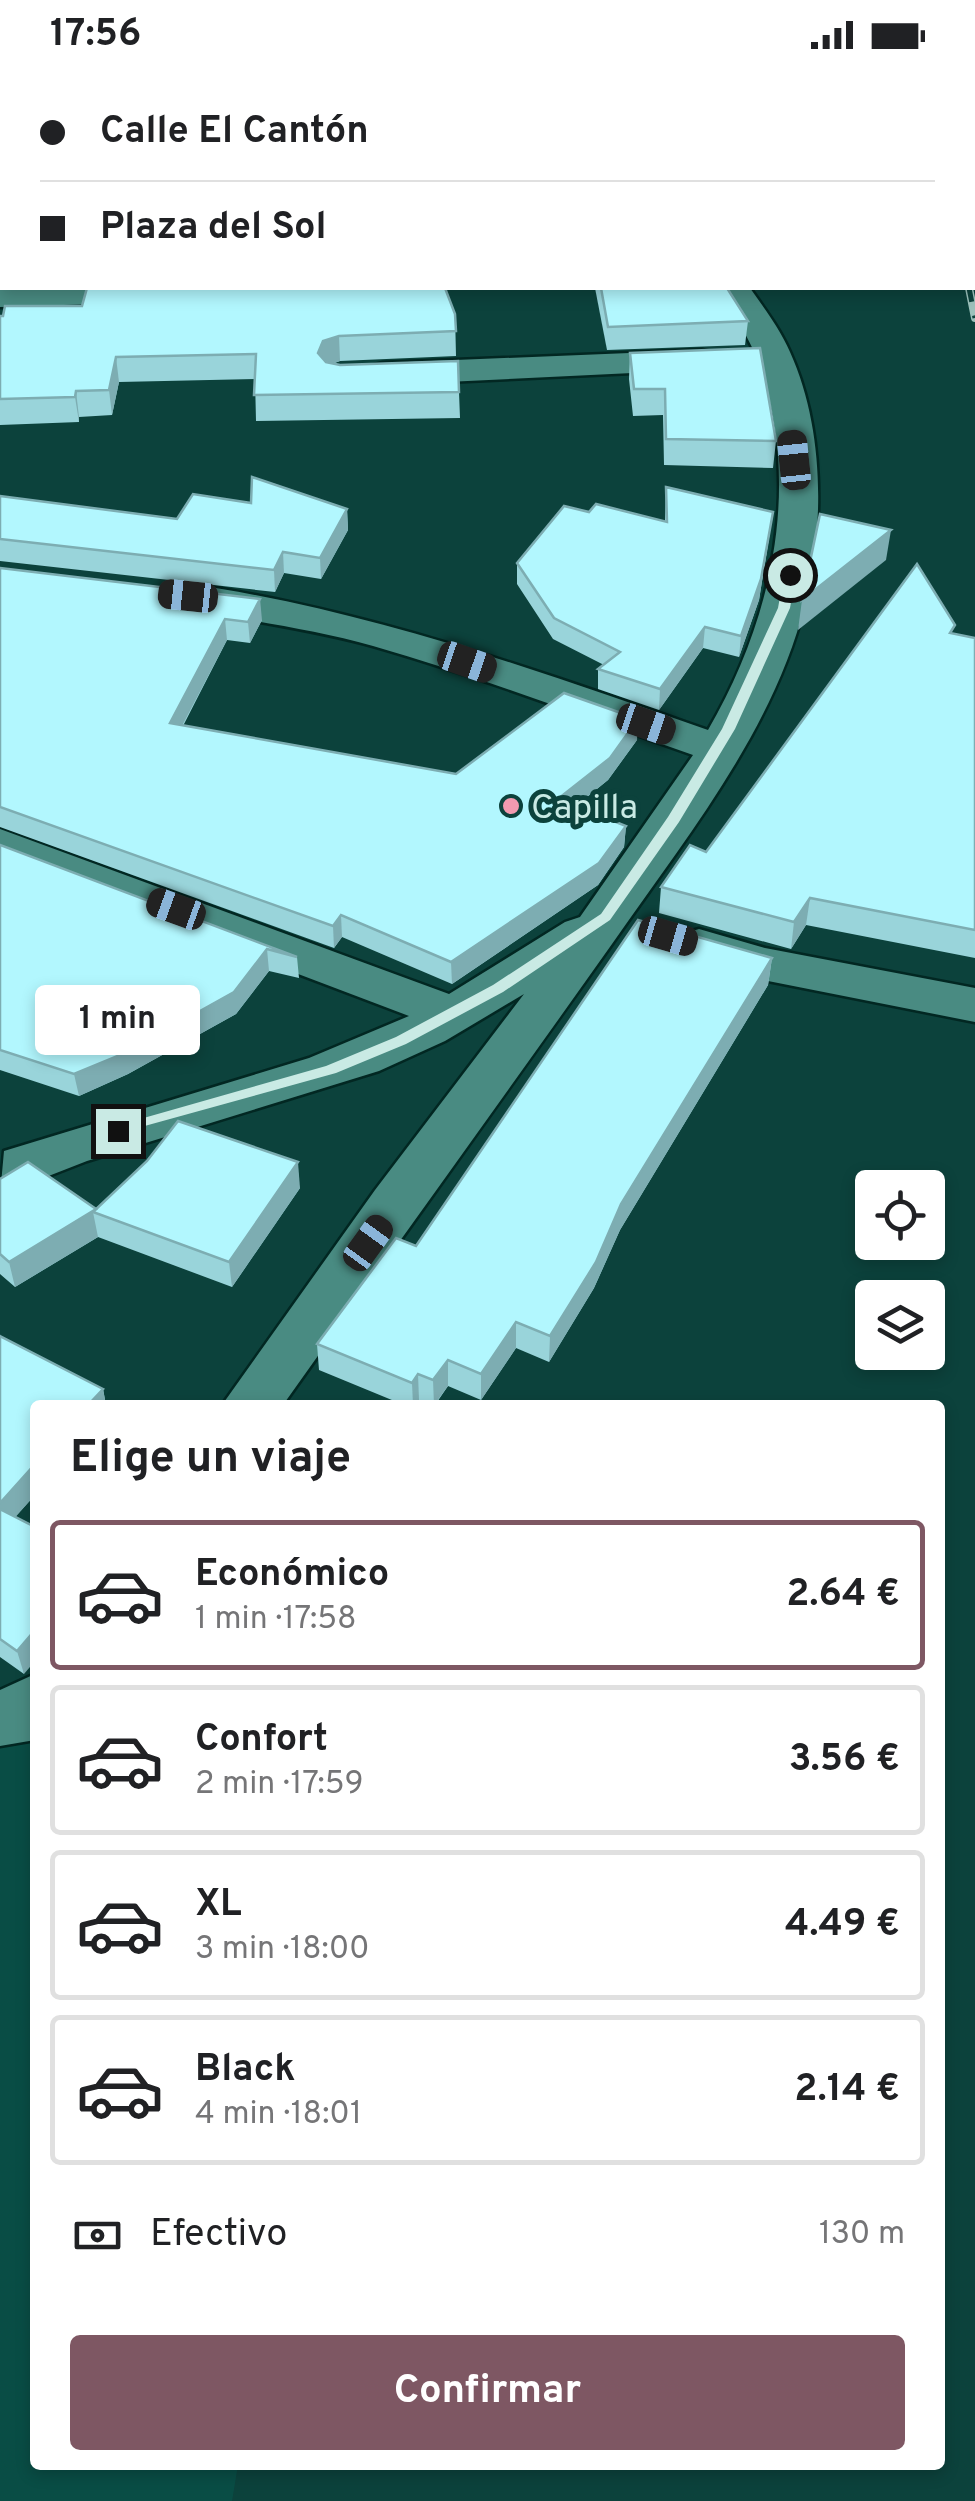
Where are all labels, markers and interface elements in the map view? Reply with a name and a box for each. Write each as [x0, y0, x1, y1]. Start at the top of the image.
text: 17:56 [50, 11, 141, 60]
text: Calle El Cantón [100, 108, 369, 157]
text: Plaza del Sol [100, 204, 327, 253]
car [776, 429, 812, 491]
route start [768, 553, 813, 598]
car [157, 578, 219, 614]
car [434, 638, 500, 686]
car [613, 700, 679, 748]
place label: Capilla [531, 787, 638, 831]
marker: Capilla [500, 795, 522, 817]
car [143, 885, 209, 933]
car [635, 913, 701, 959]
callout: 1 min [36, 986, 200, 1056]
text: 1 min [79, 1000, 156, 1040]
route end [96, 1109, 141, 1154]
map controls [855, 1170, 945, 1370]
button: locate [855, 1170, 945, 1260]
car [338, 1210, 398, 1276]
button: layers [855, 1280, 945, 1370]
text: Elige un viaje [70, 1431, 351, 1488]
icon: car [75, 1550, 165, 1640]
text: Económico [195, 1551, 389, 1600]
text: 2.64 € [786, 1571, 900, 1620]
text: 1 min · 17:58 [195, 1600, 357, 1640]
icon: car [75, 1715, 165, 1805]
text: Confort [195, 1716, 328, 1765]
text: 3.56 € [789, 1736, 900, 1785]
text: 2 min · 17:59 [195, 1765, 363, 1805]
icon: car [75, 1880, 165, 1970]
text: XL [195, 1881, 242, 1930]
text: 4.49 € [785, 1901, 900, 1950]
text: 3 min · 18:00 [195, 1930, 370, 1970]
icon: car [75, 2045, 165, 2135]
text: Black [195, 2046, 295, 2095]
text: 2.14 € [794, 2066, 900, 2115]
text: 4 min · 18:01 [195, 2095, 362, 2135]
icon: cash [70, 2208, 125, 2263]
text: Efectivo [150, 2211, 288, 2260]
text: 130 m [819, 2215, 905, 2255]
button: Confirmar [70, 2335, 905, 2450]

